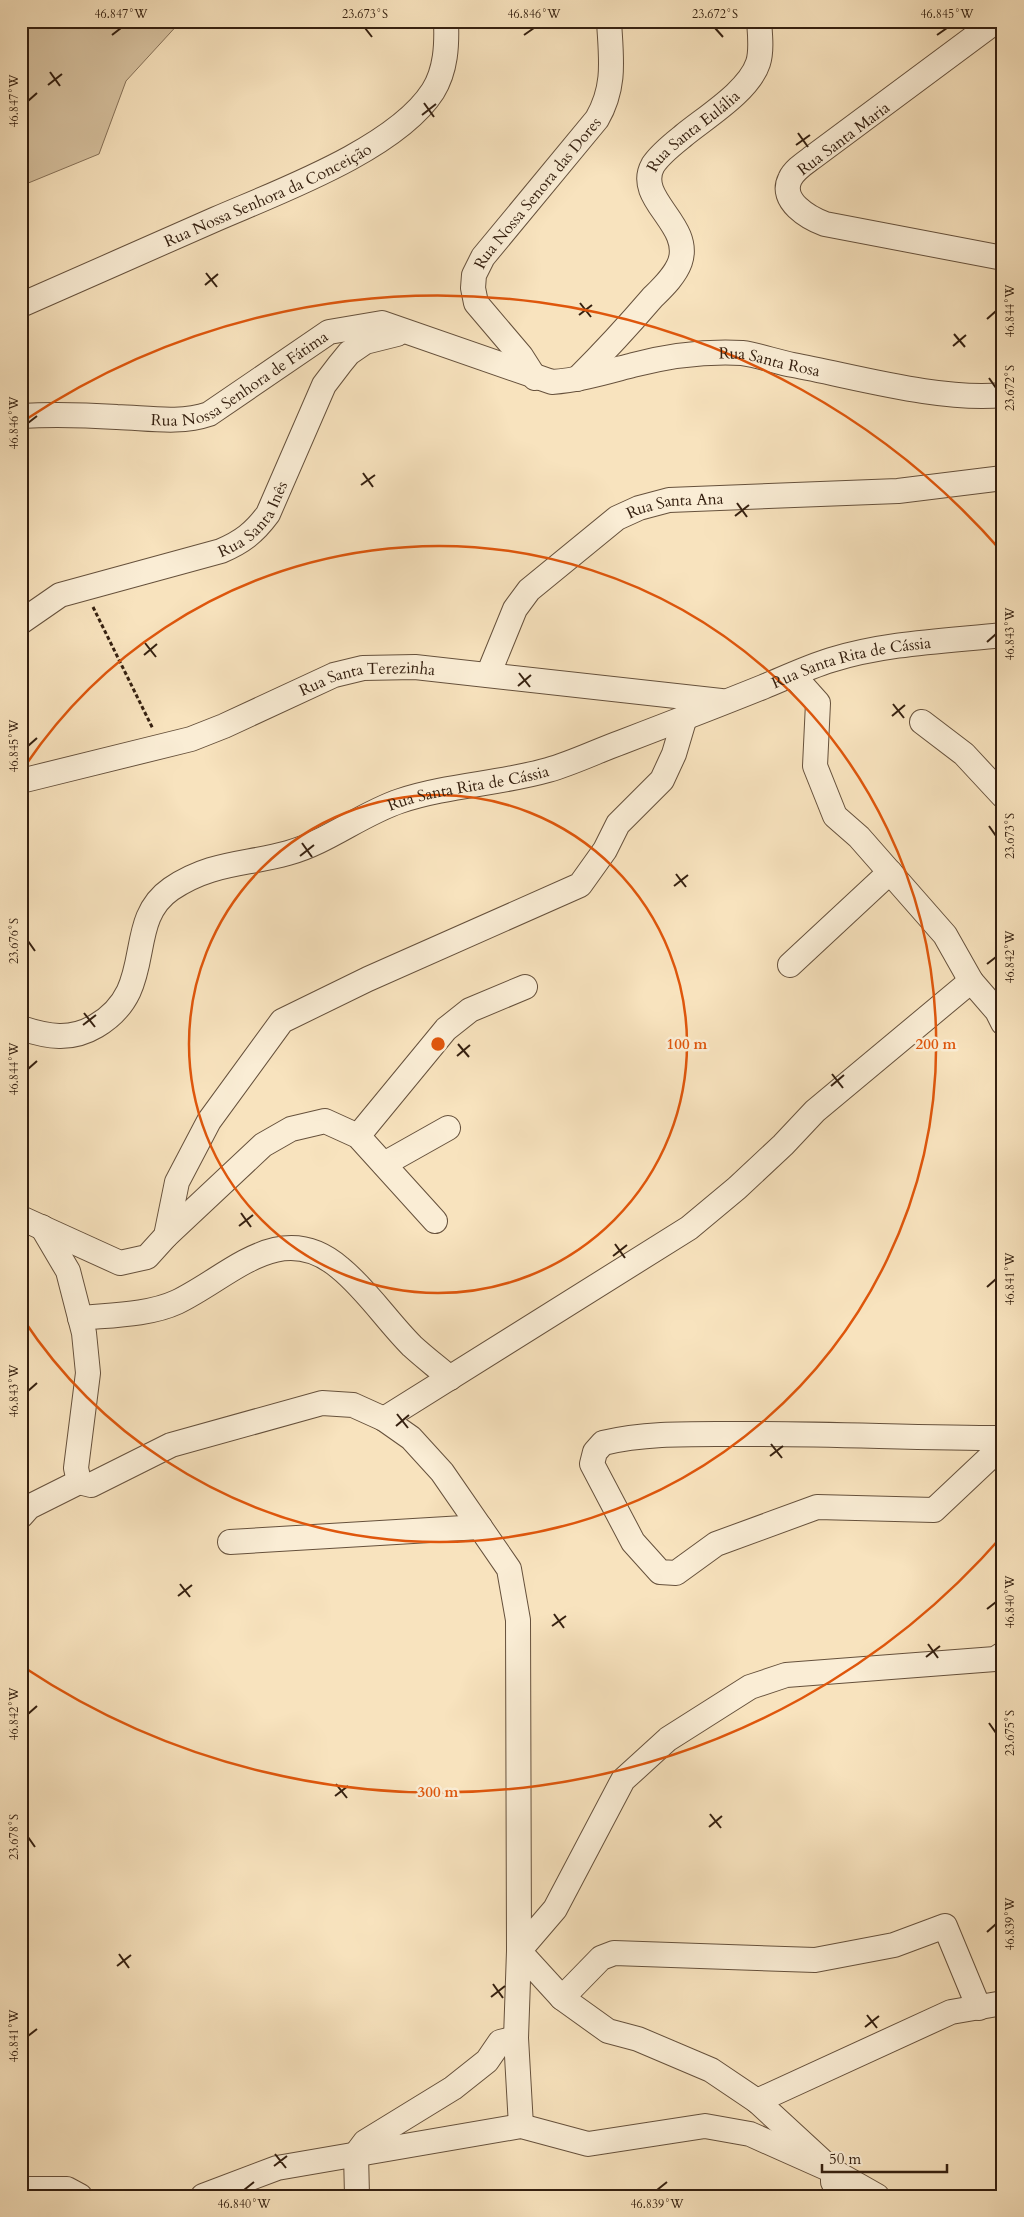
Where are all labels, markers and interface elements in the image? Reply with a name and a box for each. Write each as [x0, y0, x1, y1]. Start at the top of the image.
text: 46.847°W [94, 6, 148, 22]
text: 23.673°S [342, 6, 388, 22]
text: 46.846°W [507, 6, 561, 22]
text: 23.672°S [692, 6, 738, 22]
text: 46.845°W [920, 6, 974, 22]
text: 46.847°W [6, 74, 22, 128]
street label: Rua Santa Eulália [641, 86, 745, 176]
street label: Rua Santa Maria [793, 97, 894, 181]
street label: Rua Nossa Senora das Dores [469, 112, 606, 273]
street label: Rua Nossa Senhora da Conceição [161, 138, 376, 253]
text: 46.844°W [1002, 284, 1018, 338]
street label: Rua Nossa Senhora de Fátima [150, 326, 333, 432]
street label: Rua Santa Rosa [719, 343, 822, 382]
text: 23.672°S [1002, 365, 1018, 411]
text: 46.846°W [6, 396, 22, 450]
street label: Rua Santa Inês [215, 478, 293, 563]
street label: Rua Santa Ana [623, 488, 724, 524]
text: 46.843°W [1002, 607, 1018, 661]
street label: Rua Santa Rita de Cássia [768, 632, 932, 694]
street label: Rua Santa Terezinha [295, 657, 436, 702]
text: 46.845°W [6, 719, 22, 773]
street label: Rua Santa Rita de Cássia [384, 760, 552, 817]
text: 23.673°S [1002, 813, 1018, 859]
text: 23.676°S [6, 918, 22, 964]
text: 46.842°W [1002, 930, 1018, 984]
text: 100 m [667, 1034, 708, 1054]
text: 200 m [916, 1034, 957, 1054]
centre of rings [429, 1035, 447, 1053]
text: 46.844°W [6, 1042, 22, 1096]
text: 46.841°W [1002, 1252, 1018, 1306]
text: 46.843°W [6, 1364, 22, 1418]
text: 46.840°W [1002, 1575, 1018, 1629]
text: 46.842°W [6, 1687, 22, 1741]
text: 23.675°S [1002, 1710, 1018, 1756]
text: 300 m [418, 1782, 459, 1802]
text: 23.678°S [6, 1814, 22, 1860]
text: 46.839°W [1002, 1897, 1018, 1951]
text: 46.841°W [6, 2009, 22, 2063]
scale bar [822, 2142, 946, 2174]
text: 50 m [829, 2149, 861, 2169]
text: 46.840°W [217, 2196, 271, 2212]
text: 46.839°W [630, 2196, 684, 2212]

